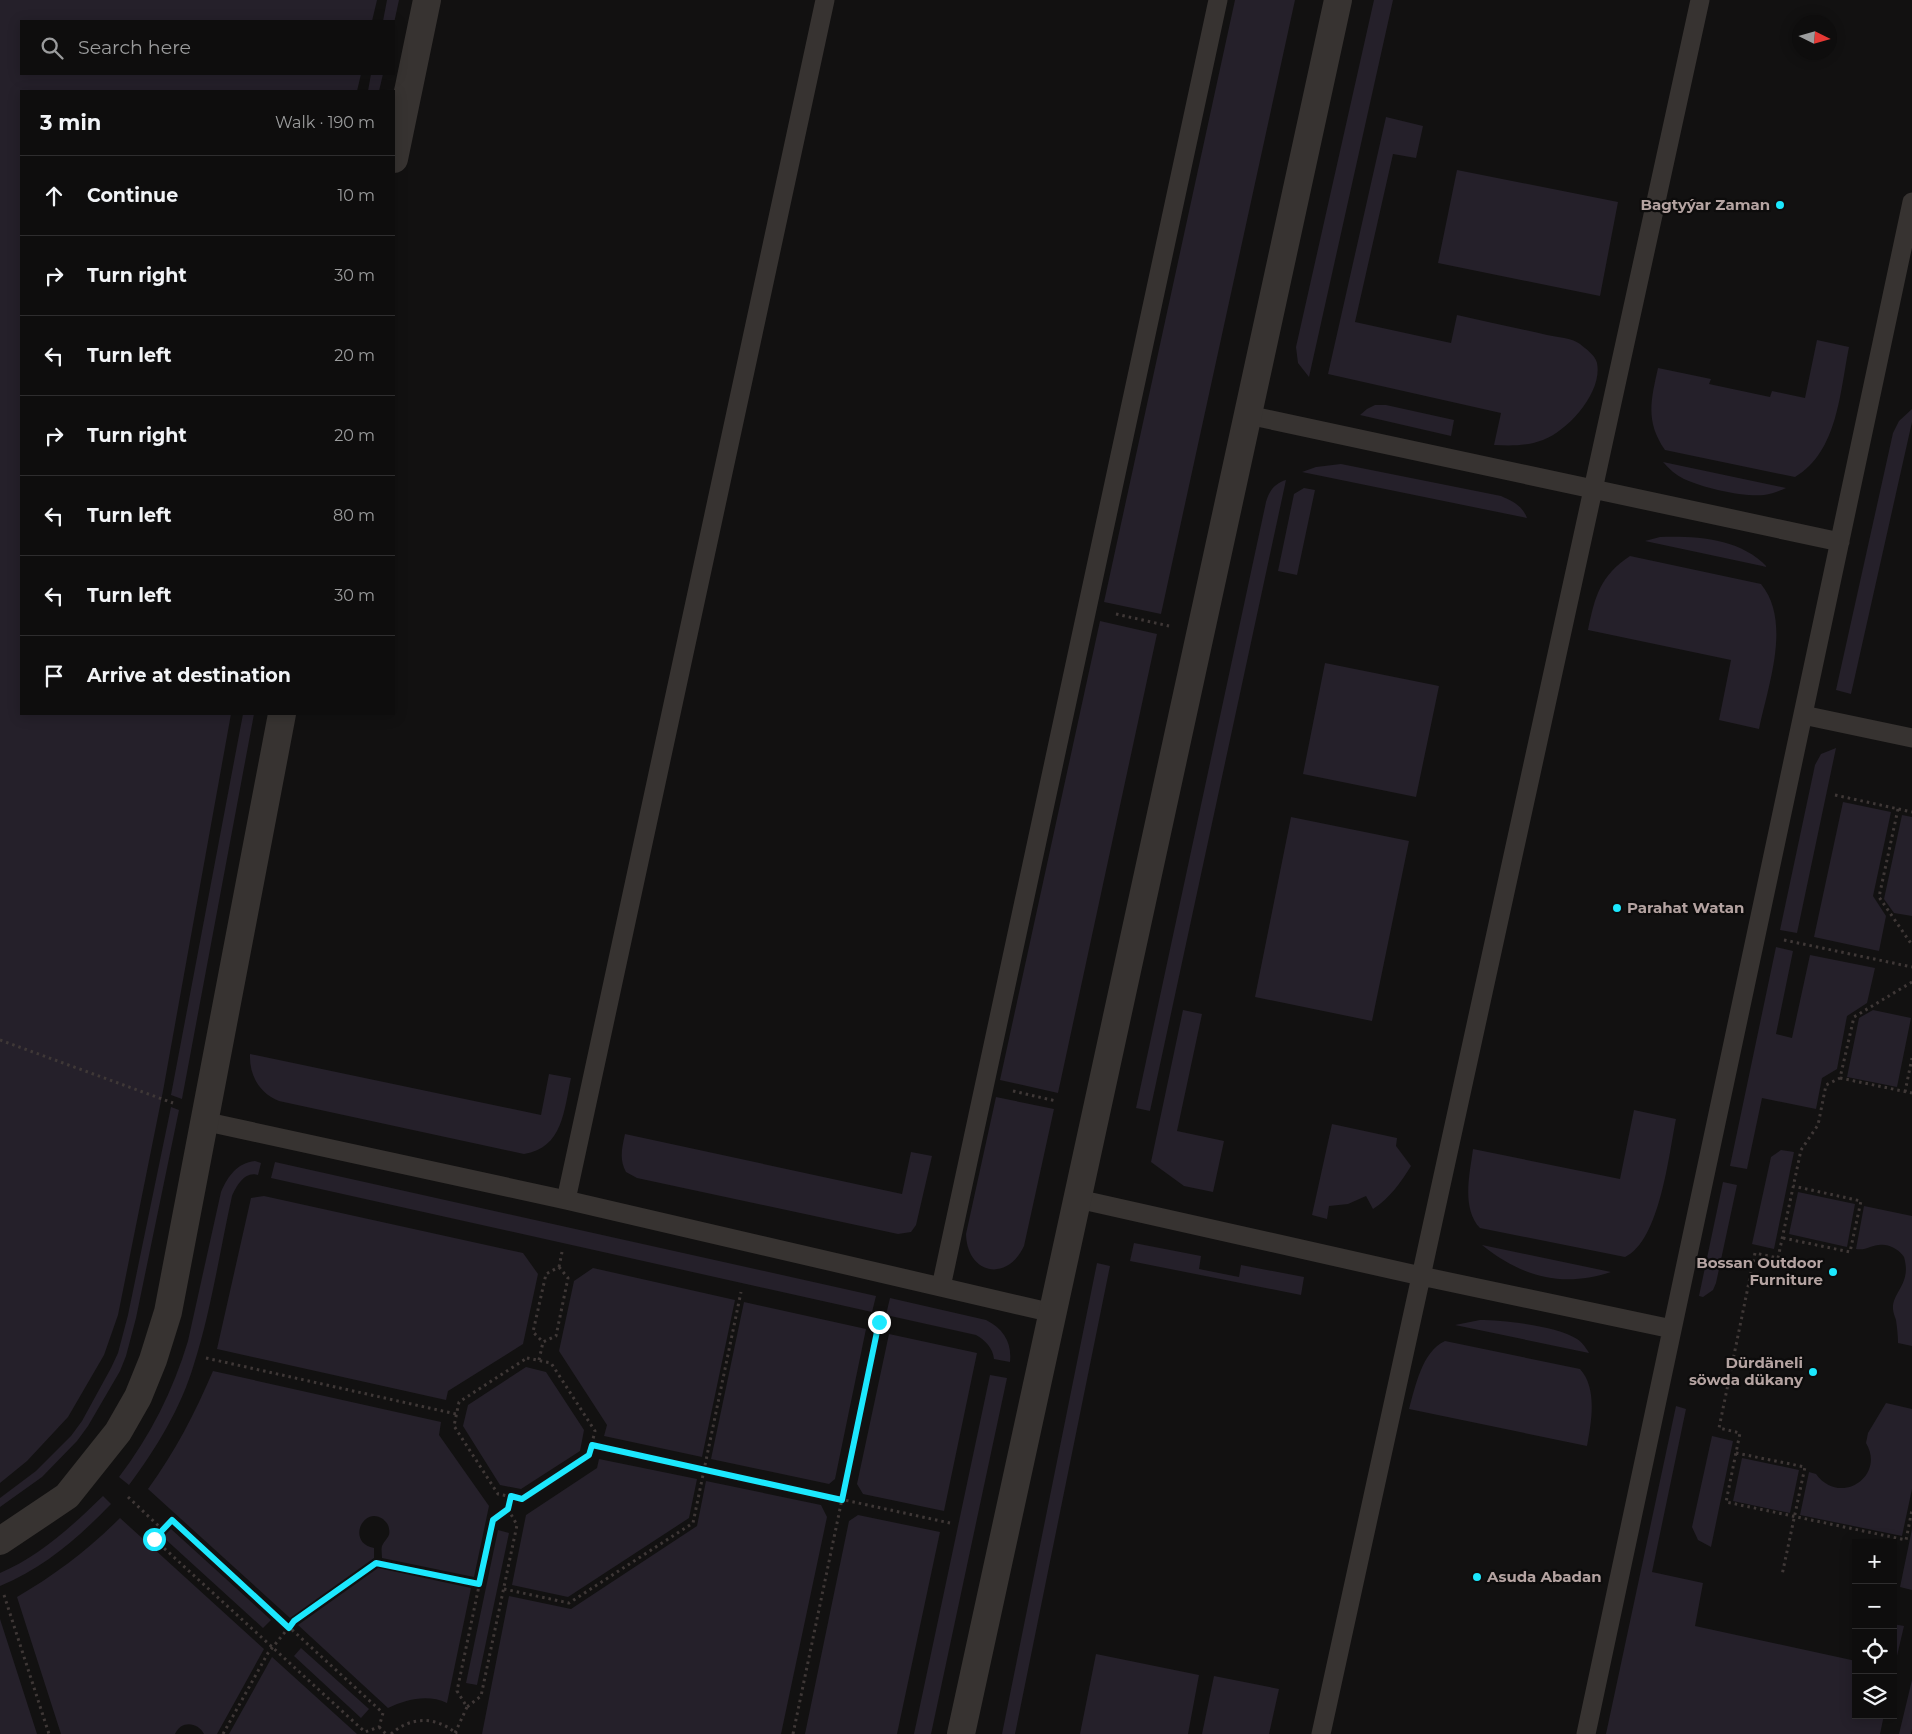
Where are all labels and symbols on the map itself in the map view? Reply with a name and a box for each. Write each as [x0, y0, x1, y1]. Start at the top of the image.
north arrow [1792, 15, 1837, 60]
place label: Bagtyýar Zaman [1640, 195, 1770, 214]
marker: Bagtyýar Zaman [1774, 199, 1786, 211]
place label: Parahat Watan [1627, 898, 1744, 917]
marker: Parahat Watan [1611, 902, 1623, 914]
place label: Bossan Outdoor Furniture [1696, 1253, 1824, 1289]
marker: Bossan Outdoor Furniture [1827, 1266, 1839, 1278]
route end [868, 1311, 891, 1334]
place label: Dürdäneli söwda dükany [1689, 1353, 1804, 1389]
marker: Dürdäneli söwda dükany [1807, 1366, 1819, 1378]
route start [143, 1528, 166, 1551]
place label: Asuda Abadan [1486, 1567, 1602, 1586]
marker: Asuda Abadan [1471, 1571, 1483, 1583]

